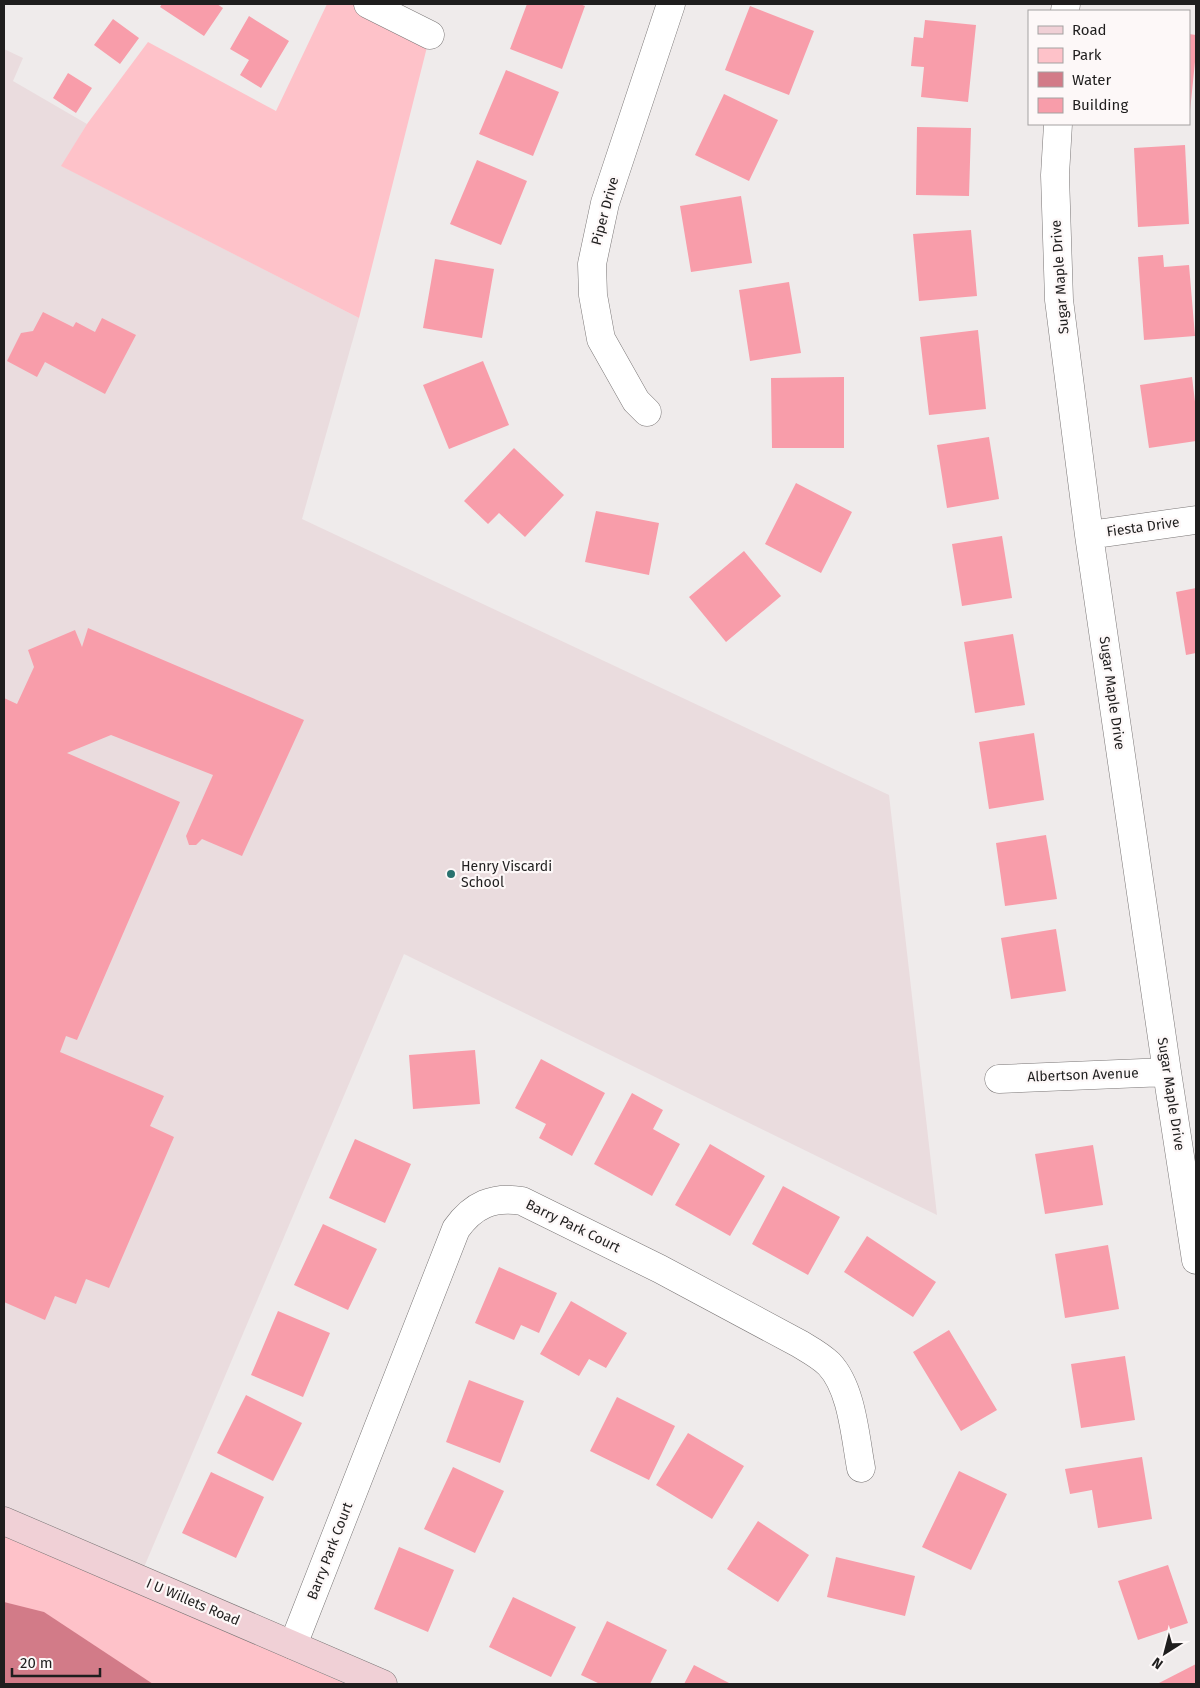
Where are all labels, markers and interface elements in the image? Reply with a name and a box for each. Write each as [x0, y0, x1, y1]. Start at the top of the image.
legend [1028, 10, 1190, 125]
text: Road [1072, 21, 1107, 39]
text: Park [1072, 46, 1102, 64]
text: Water [1072, 71, 1111, 89]
text: Building [1072, 96, 1128, 114]
street label: Piper Drive [588, 175, 622, 247]
street label: Sugar Maple Drive [1048, 219, 1072, 335]
street label: Fiesta Drive [1105, 513, 1181, 541]
street label: Sugar Maple Drive [1096, 635, 1128, 751]
place label: Henry Viscardi School [461, 858, 552, 891]
marker: Henry Viscardi School [445, 868, 457, 880]
street label: Sugar Maple Drive [1154, 1036, 1188, 1152]
street label: Albertson Avenue [1027, 1065, 1139, 1085]
street label: Barry Park Court [523, 1196, 624, 1257]
street label: Barry Park Court [304, 1499, 357, 1602]
street label: I U Willets Road [144, 1575, 242, 1629]
north arrow [1140, 1628, 1190, 1678]
scale bar [12, 1646, 100, 1678]
text: 20 m [20, 1654, 53, 1672]
text: N [1149, 1654, 1166, 1673]

